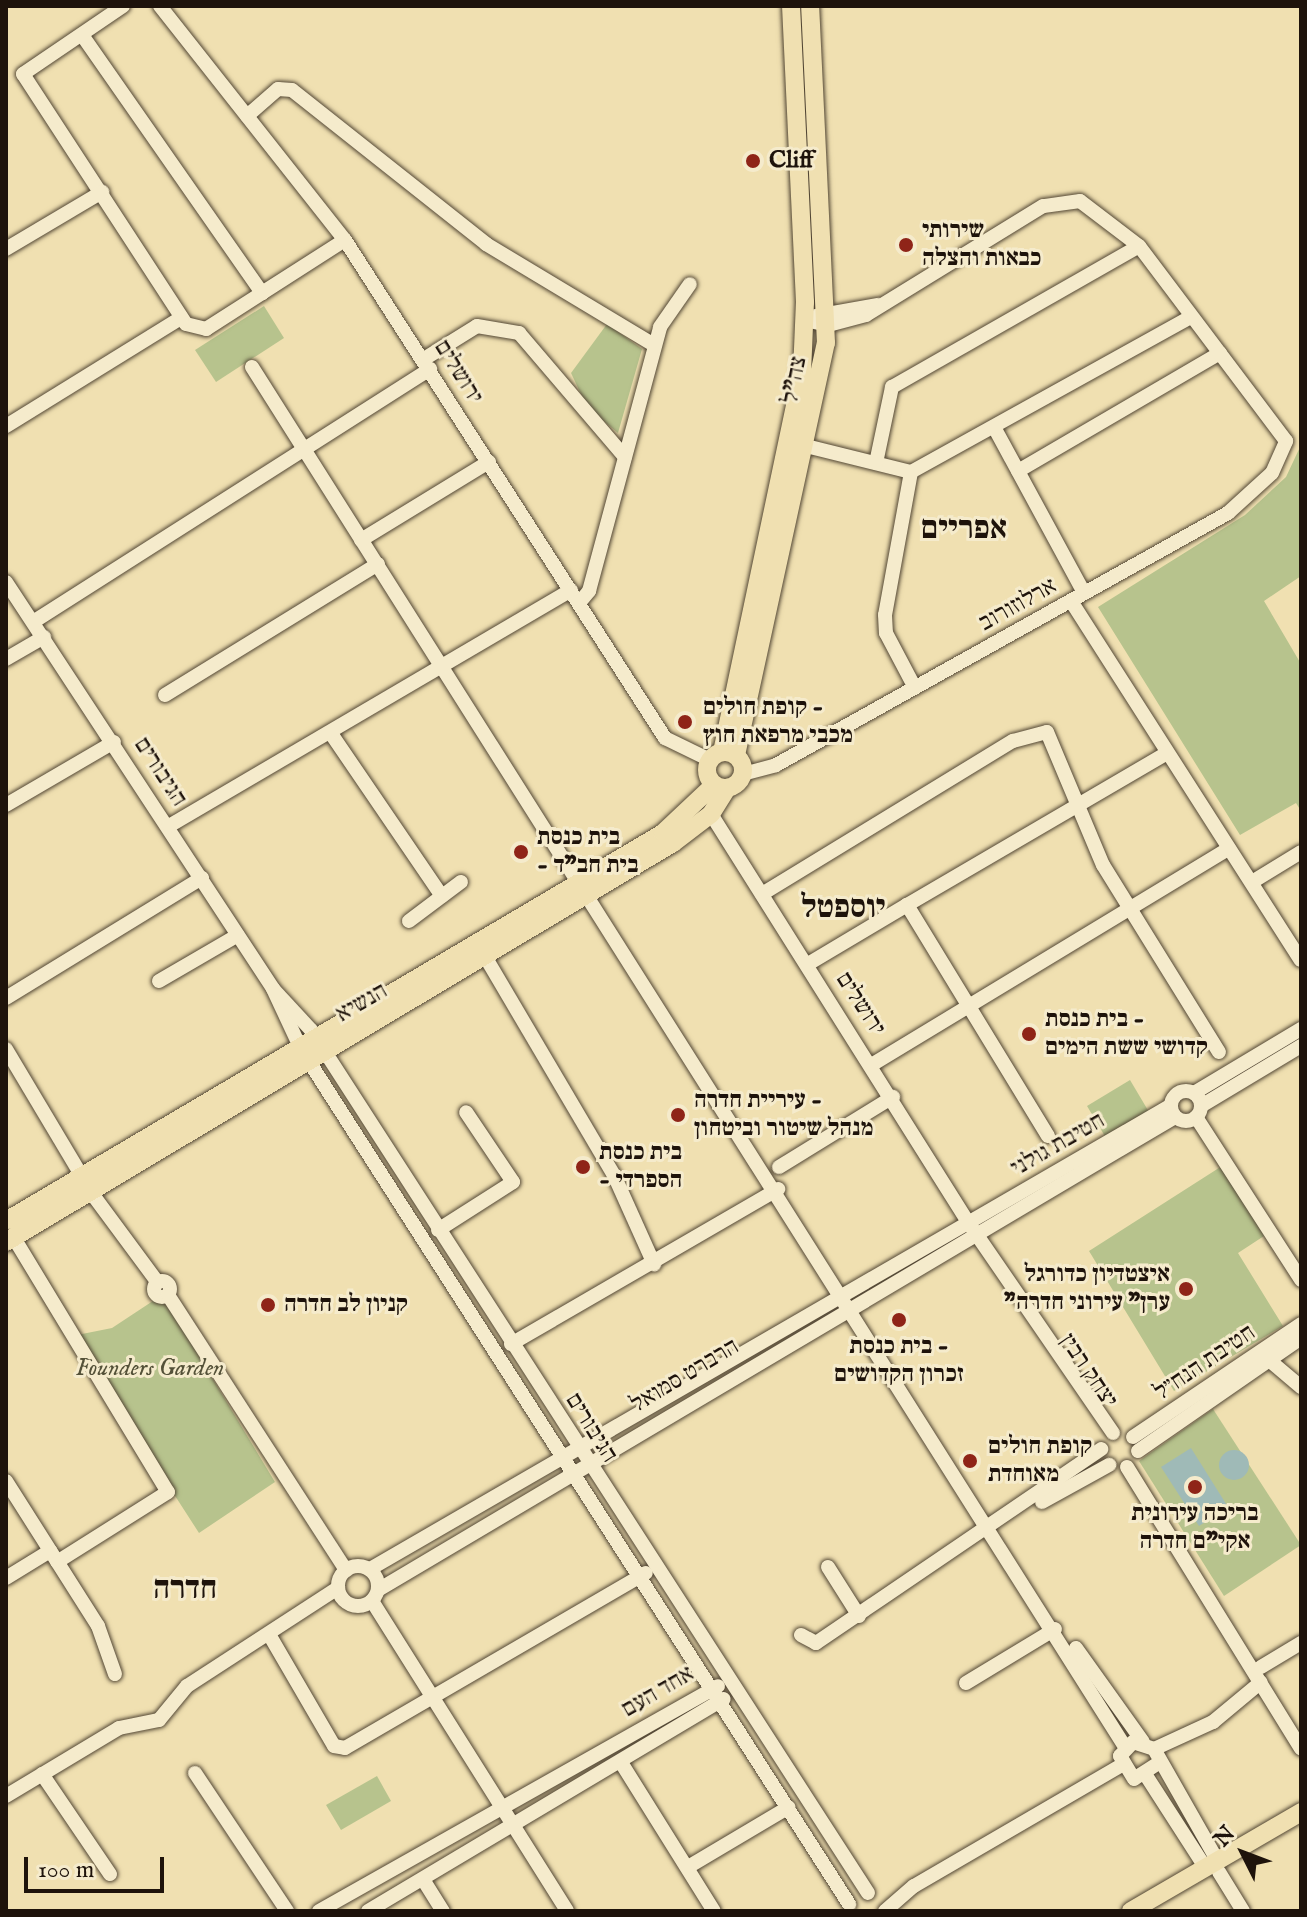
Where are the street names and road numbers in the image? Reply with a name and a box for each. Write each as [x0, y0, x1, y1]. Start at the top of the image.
street label: ירושלים [427, 335, 489, 409]
street label: צה"ל [776, 354, 814, 406]
street label: ארלוזורוב [974, 572, 1062, 638]
street label: הגיבורים [127, 732, 193, 812]
street label: ירושלים [829, 967, 891, 1041]
street label: הנשיא [331, 977, 393, 1029]
street label: חטיבת גולני [1006, 1107, 1110, 1183]
street label: חטיבת הנח״ל [1149, 1319, 1261, 1407]
street label: יצחק רבין [1053, 1328, 1123, 1414]
street label: הרברט סמואל [626, 1332, 744, 1420]
street label: הגיבורים [558, 1388, 624, 1468]
street label: אחד העם [617, 1660, 699, 1724]

